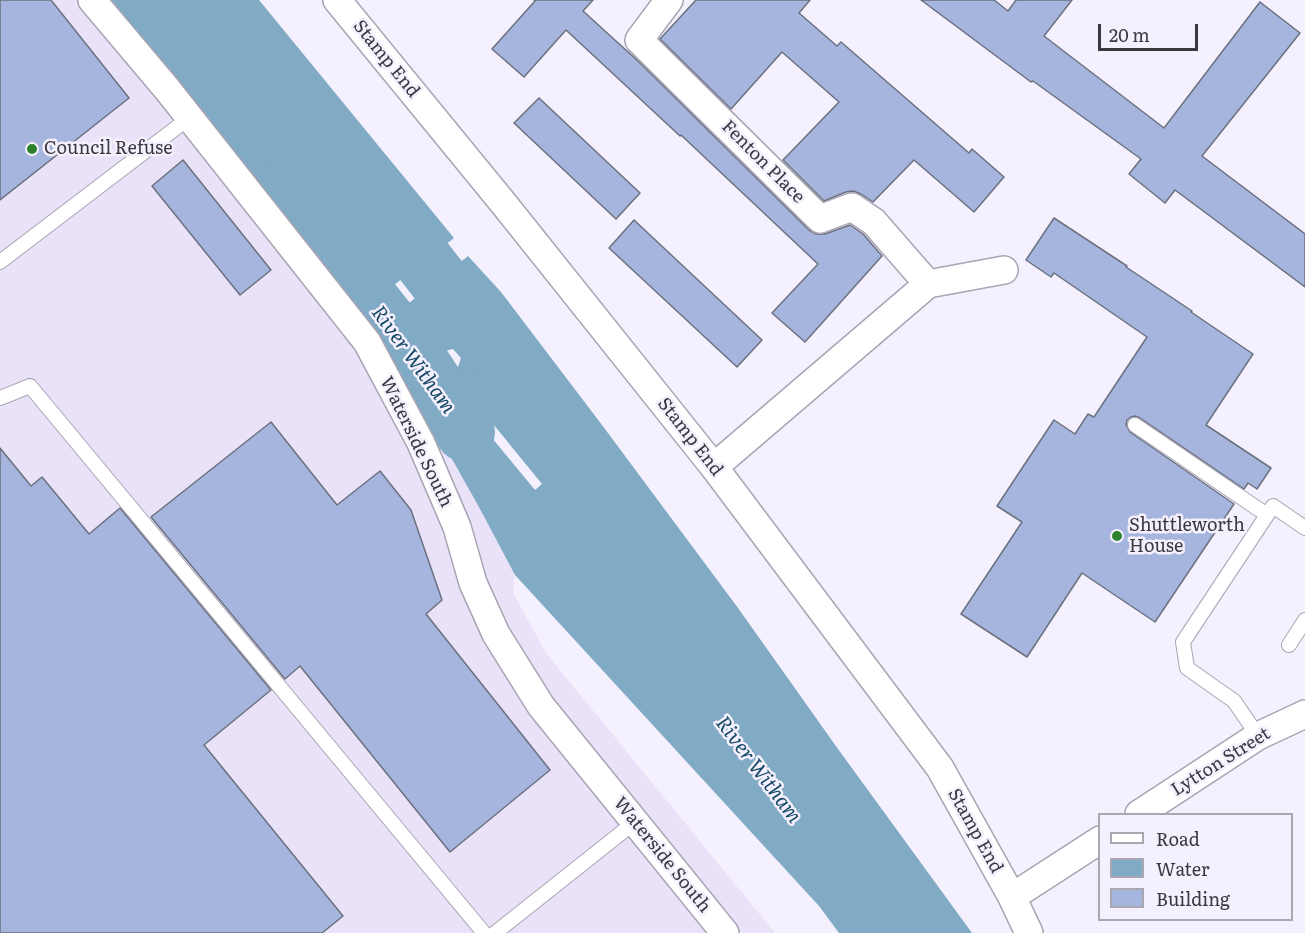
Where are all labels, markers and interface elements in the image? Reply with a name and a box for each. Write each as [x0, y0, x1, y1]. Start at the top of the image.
scale bar [1101, 12, 1202, 50]
street label: Stamp End [348, 16, 424, 102]
text: 20 m [1109, 21, 1150, 48]
street label: Fenton Place [717, 116, 809, 208]
place label: Council Refuse [44, 138, 173, 160]
marker: Council Refuse [25, 142, 39, 156]
water label: River Witham [366, 301, 460, 419]
street label: Waterside South [375, 373, 457, 511]
street label: Stamp End [653, 394, 727, 480]
place label: Shuttleworth House [1129, 515, 1245, 558]
marker: Shuttleworth House [1110, 529, 1124, 543]
water label: River Witham [710, 712, 806, 828]
street label: Lytton Street [1168, 723, 1274, 801]
street label: Stamp End [943, 785, 1007, 877]
street label: Waterside South [609, 793, 715, 917]
legend [1098, 813, 1293, 921]
text: Road [1156, 825, 1200, 852]
text: Water [1156, 855, 1209, 882]
text: Building [1156, 885, 1230, 912]

